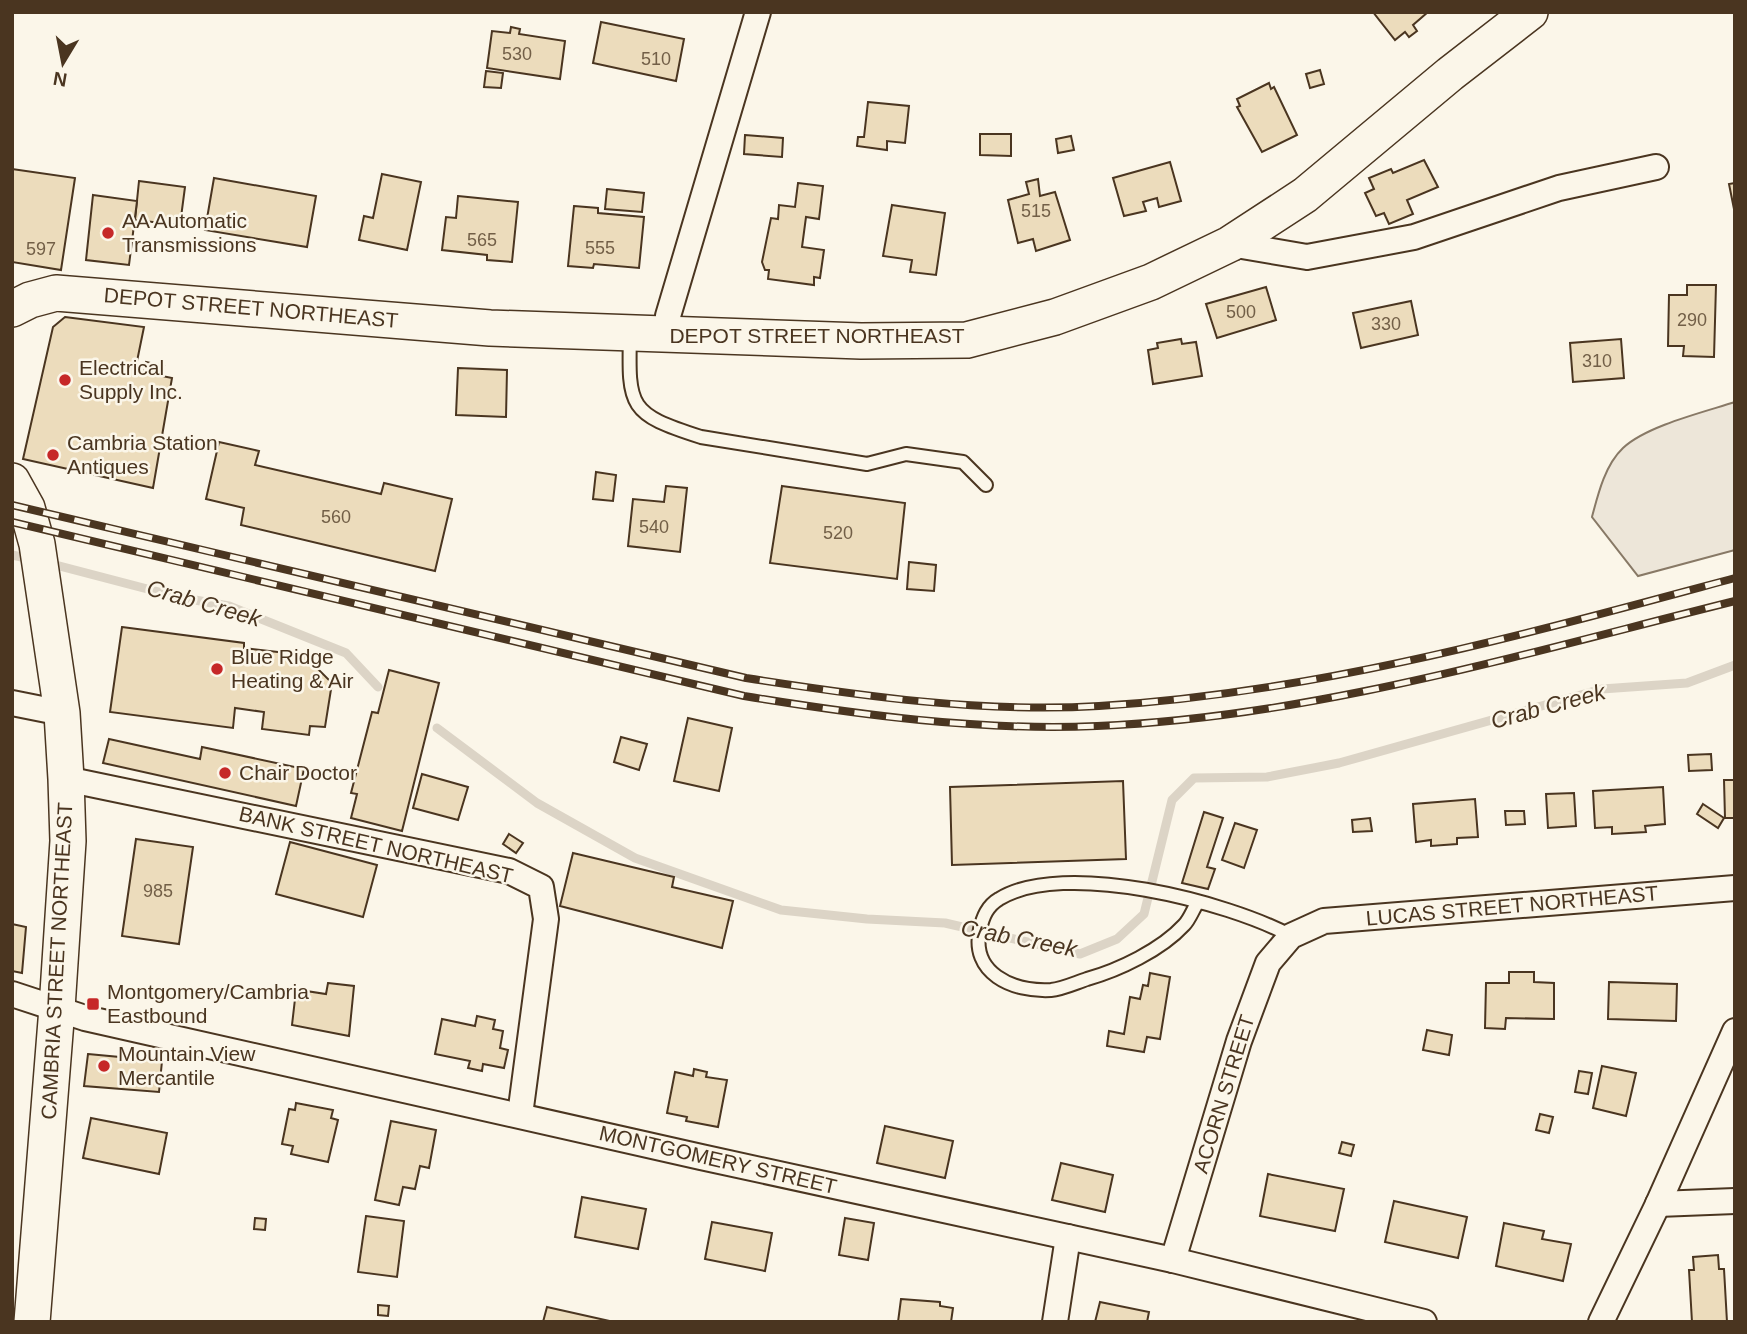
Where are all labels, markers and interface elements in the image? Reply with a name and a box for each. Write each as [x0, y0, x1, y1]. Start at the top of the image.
north arrow [28, 28, 98, 98]
house number: 530 [502, 44, 532, 64]
house number: 510 [641, 49, 671, 69]
text: N [52, 68, 69, 91]
house number: 515 [1021, 201, 1051, 221]
place label: AA Automatic Transmissions [122, 209, 257, 256]
marker: AA Automatic Transmissions [100, 225, 116, 241]
house number: 565 [467, 230, 497, 250]
house number: 555 [585, 238, 615, 258]
house number: 597 [26, 239, 56, 259]
street label: DEPOT STREET NORTHEAST [103, 283, 399, 332]
house number: 500 [1226, 302, 1256, 322]
house number: 290 [1677, 310, 1707, 330]
house number: 330 [1371, 314, 1401, 334]
street label: DEPOT STREET NORTHEAST [669, 324, 965, 347]
house number: 310 [1582, 351, 1612, 371]
place label: Electrical Supply Inc. [79, 356, 183, 403]
marker: Electrical Supply Inc. [57, 372, 73, 388]
place label: Cambria Station Antiques [67, 431, 218, 478]
marker: Cambria Station Antiques [45, 447, 61, 463]
house number: 560 [321, 507, 351, 527]
house number: 540 [639, 517, 669, 537]
house number: 520 [823, 523, 853, 543]
water label: Crab Creek [144, 574, 266, 632]
place label: Blue Ridge Heating & Air [231, 645, 354, 692]
marker: Blue Ridge Heating & Air [209, 661, 225, 677]
water label: Crab Creek [1488, 678, 1610, 734]
place label: Chair Doctor [239, 761, 357, 784]
marker: Chair Doctor [217, 765, 233, 781]
street label: CAMBRIA STREET NORTHEAST [37, 802, 76, 1120]
street label: BANK STREET NORTHEAST [237, 802, 515, 887]
house number: 985 [143, 881, 173, 901]
street label: LUCAS STREET NORTHEAST [1365, 881, 1659, 930]
water label: Crab Creek [959, 914, 1081, 962]
place label: Montgomery/Cambria Eastbound [107, 980, 309, 1027]
marker: Montgomery/Cambria Eastbound [85, 996, 101, 1012]
street label: ACORN STREET [1188, 1012, 1259, 1176]
place label: Mountain View Mercantile [118, 1042, 256, 1089]
marker: Mountain View Mercantile [96, 1058, 112, 1074]
street label: MONTGOMERY STREET [597, 1121, 839, 1198]

